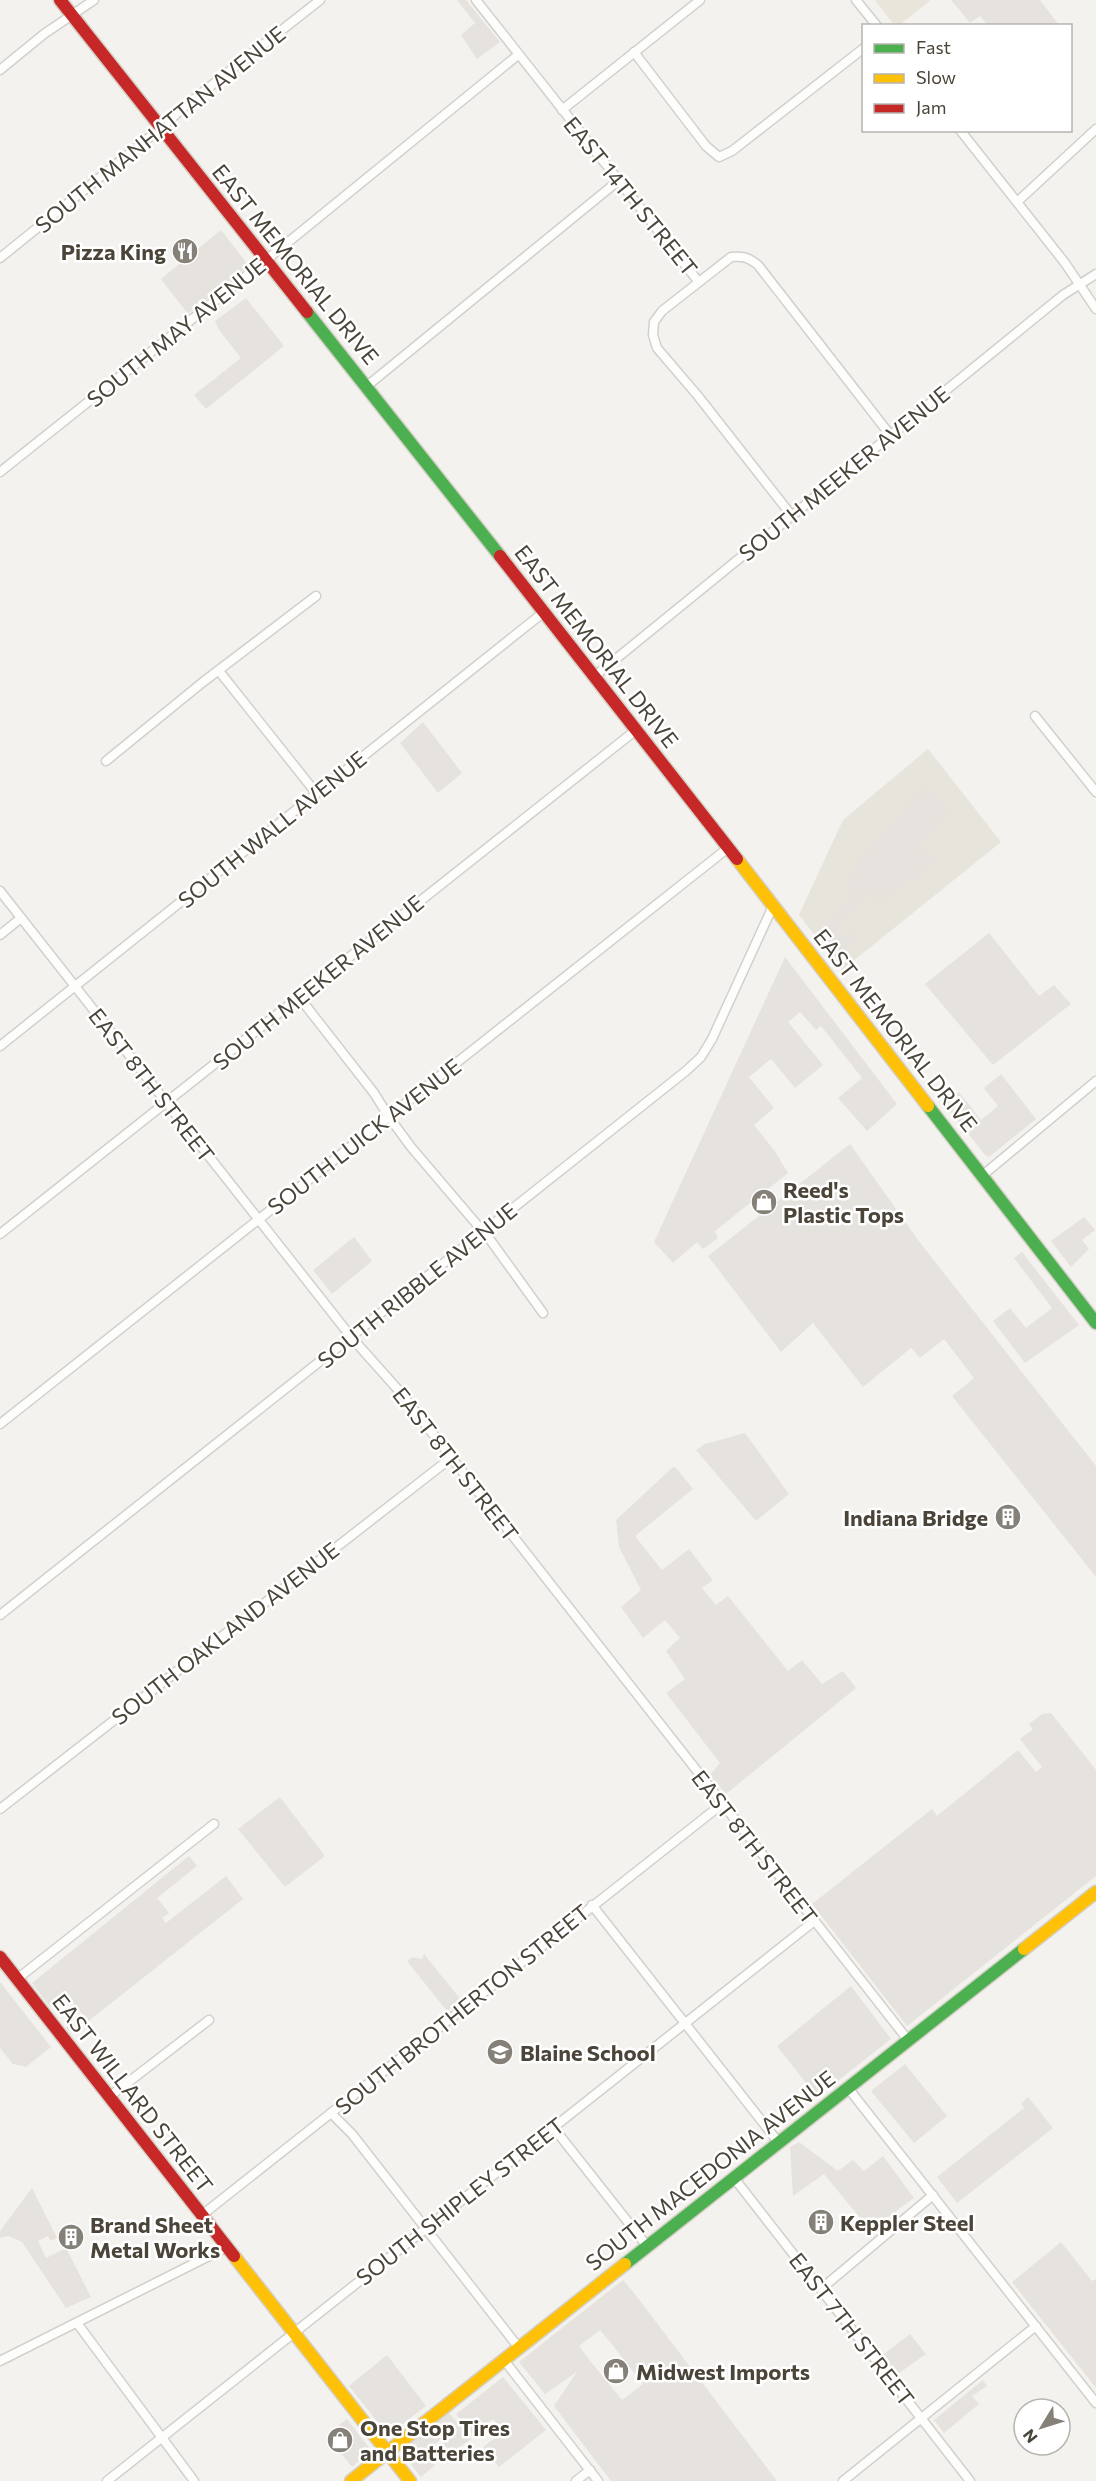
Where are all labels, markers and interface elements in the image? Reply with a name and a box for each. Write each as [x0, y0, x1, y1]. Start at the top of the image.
street label: SOUTH MANHATTAN AVENUE [29, 20, 291, 238]
legend [862, 24, 1072, 132]
text: Fast [916, 36, 951, 58]
text: Slow [916, 66, 956, 88]
text: Jam [916, 96, 946, 118]
street label: EAST 14TH STREET [558, 111, 704, 281]
street label: EAST MEMORIAL DRIVE [207, 158, 385, 370]
restaurant icon: Pizza King [170, 236, 200, 266]
place label: Pizza King [61, 238, 166, 265]
street label: SOUTH MAY AVENUE [81, 252, 271, 412]
street label: SOUTH MEEKER AVENUE [733, 380, 955, 566]
street label: EAST MEMORIAL DRIVE [509, 539, 685, 753]
street label: SOUTH WALL AVENUE [172, 745, 372, 913]
street label: SOUTH MEEKER AVENUE [207, 889, 429, 1075]
street label: EAST MEMORIAL DRIVE [808, 923, 984, 1137]
street label: EAST 8TH STREET [83, 1002, 221, 1168]
street label: SOUTH LUICK AVENUE [262, 1052, 466, 1220]
place label: Reed's Plastic Tops [783, 1176, 904, 1228]
shop icon: Reed's Plastic Tops [749, 1187, 779, 1217]
street label: SOUTH RIBBLE AVENUE [312, 1196, 522, 1374]
street label: EAST 8TH STREET [387, 1381, 525, 1547]
building icon: Indiana Bridge [993, 1502, 1023, 1532]
place label: Indiana Bridge [843, 1504, 988, 1531]
street label: SOUTH OAKLAND AVENUE [106, 1536, 344, 1730]
street label: EAST 8TH STREET [686, 1764, 824, 1930]
street label: SOUTH BROTHERTON STREET [329, 1898, 595, 2120]
street label: EAST WILLARD STREET [47, 1988, 219, 2198]
school or university icon: Blaine School [485, 2037, 515, 2067]
place label: Blaine School [520, 2039, 656, 2066]
street label: SOUTH MACEDONIA AVENUE [580, 2064, 840, 2276]
street label: SOUTH SHIPLEY STREET [350, 2111, 570, 2291]
building icon: Keppler Steel [806, 2207, 836, 2237]
place label: Keppler Steel [840, 2209, 974, 2236]
place label: Brand Sheet Metal Works [90, 2211, 220, 2263]
building icon: Brand Sheet Metal Works [56, 2222, 86, 2252]
street label: EAST 7TH STREET [784, 2247, 920, 2411]
shop icon: Midwest Imports [601, 2356, 631, 2386]
place label: Midwest Imports [636, 2358, 810, 2385]
north arrow [1012, 2397, 1072, 2457]
place label: One Stop Tires and Batteries [360, 2414, 510, 2466]
shop icon: One Stop Tires and Batteries [325, 2425, 355, 2455]
text: N [1019, 2426, 1041, 2447]

